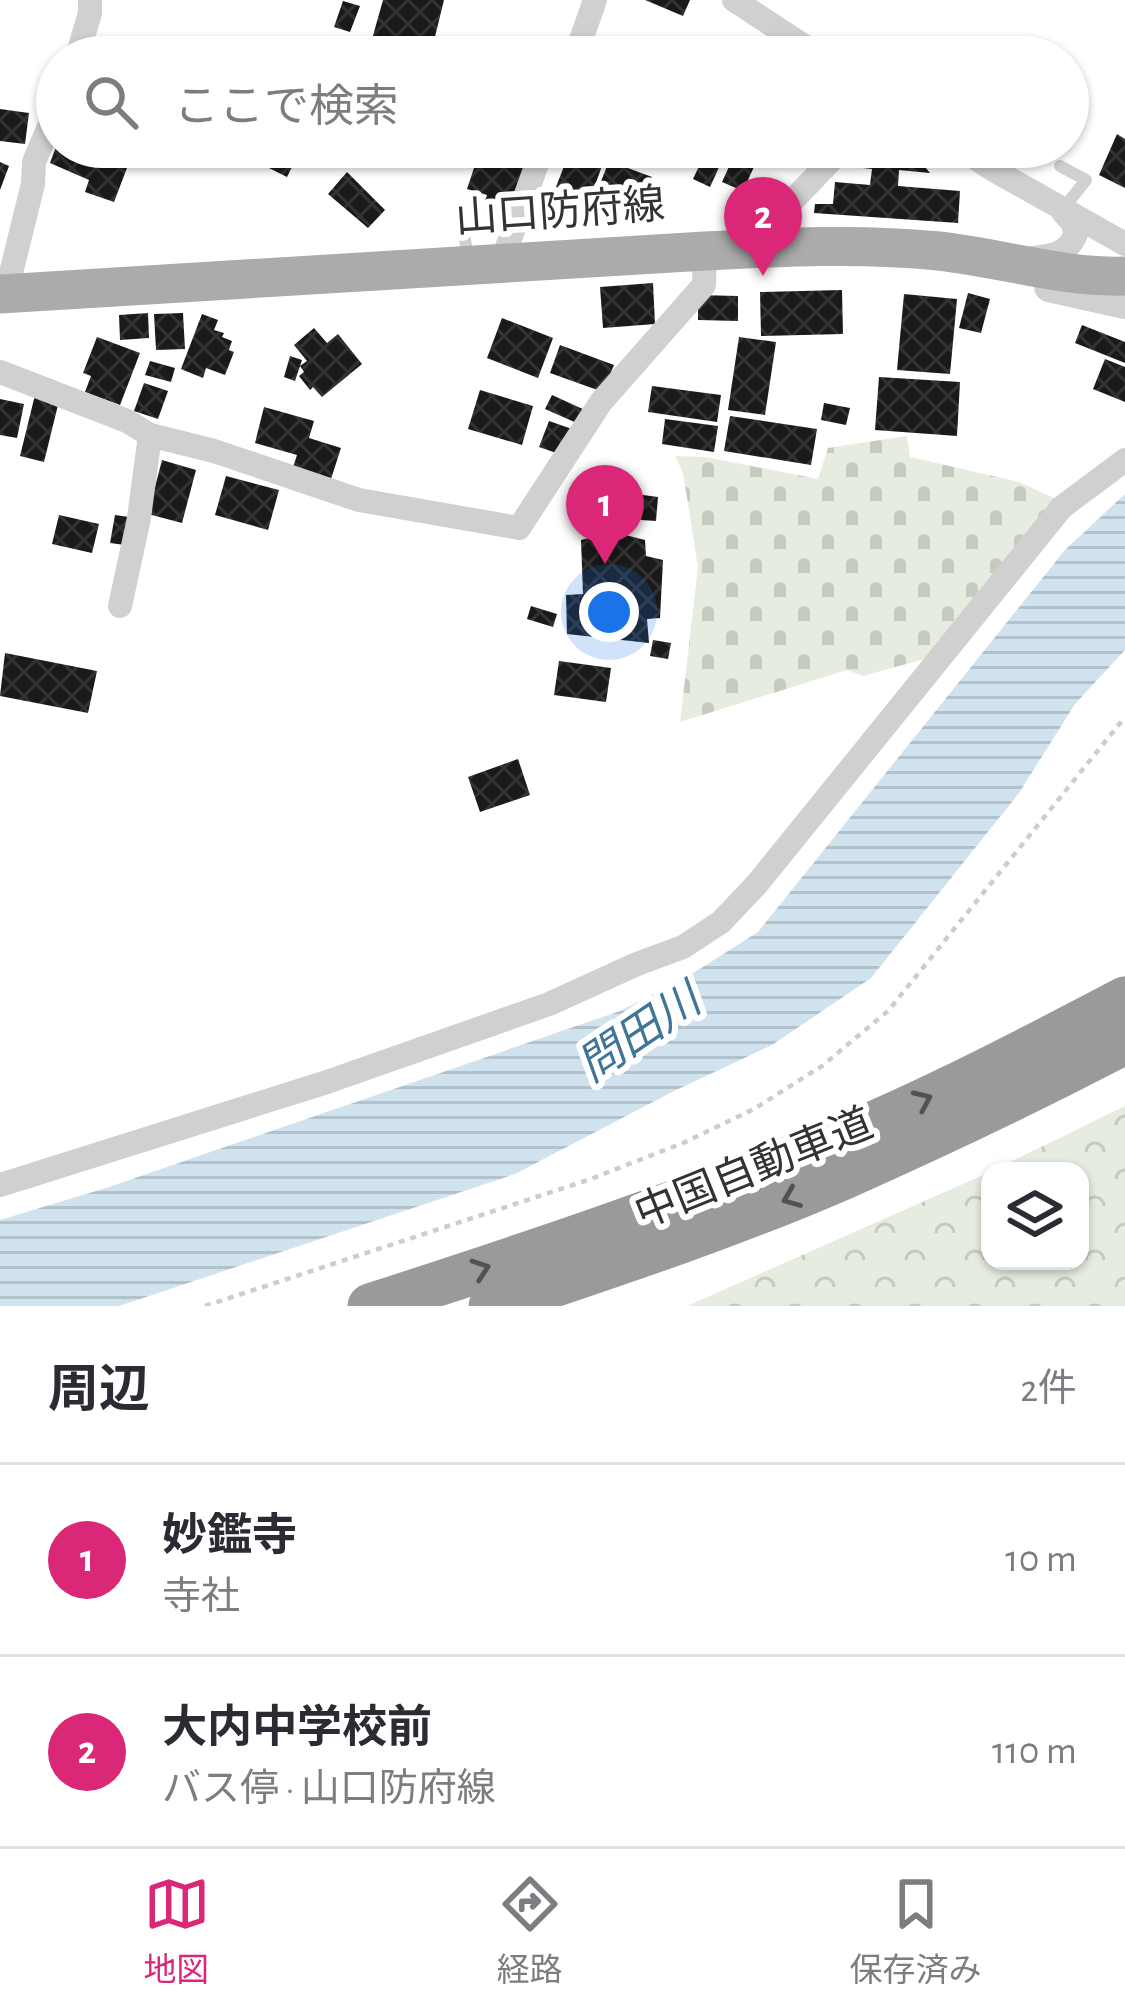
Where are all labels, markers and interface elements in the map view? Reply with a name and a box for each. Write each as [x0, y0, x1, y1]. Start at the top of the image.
search box [36, 36, 1089, 168]
icon: search [78, 69, 144, 135]
text: ここで検索 [174, 85, 399, 130]
pin: 2 [724, 177, 802, 276]
street label: 山口防府線 [454, 182, 666, 240]
pin: 1 [566, 465, 644, 564]
your location [579, 582, 639, 642]
water label: 問田川 [571, 975, 712, 1090]
one-way arrow [911, 1091, 932, 1114]
street label: 中国自動車道 [629, 1100, 879, 1236]
map controls [981, 1162, 1089, 1270]
button: layers [981, 1162, 1089, 1270]
one-way arrow [781, 1183, 802, 1208]
one-way arrow [470, 1259, 491, 1284]
text: 周辺 [48, 1365, 150, 1416]
text: 2件 [1020, 1370, 1077, 1409]
text: 妙鑑寺 [162, 1514, 297, 1559]
text: 1 [80, 1540, 94, 1579]
text: 10 m [1005, 1540, 1077, 1579]
text: 寺社 [162, 1578, 240, 1617]
text: 大内中学校前 [162, 1706, 432, 1751]
text: 2 [78, 1732, 96, 1771]
text: 110 m [992, 1732, 1077, 1771]
text: バス停 · 山口防府線 [162, 1770, 496, 1809]
tab: 地図 [144, 1871, 210, 1992]
tab: 経路 [497, 1871, 563, 1992]
tab: 保存済み [850, 1871, 982, 1992]

